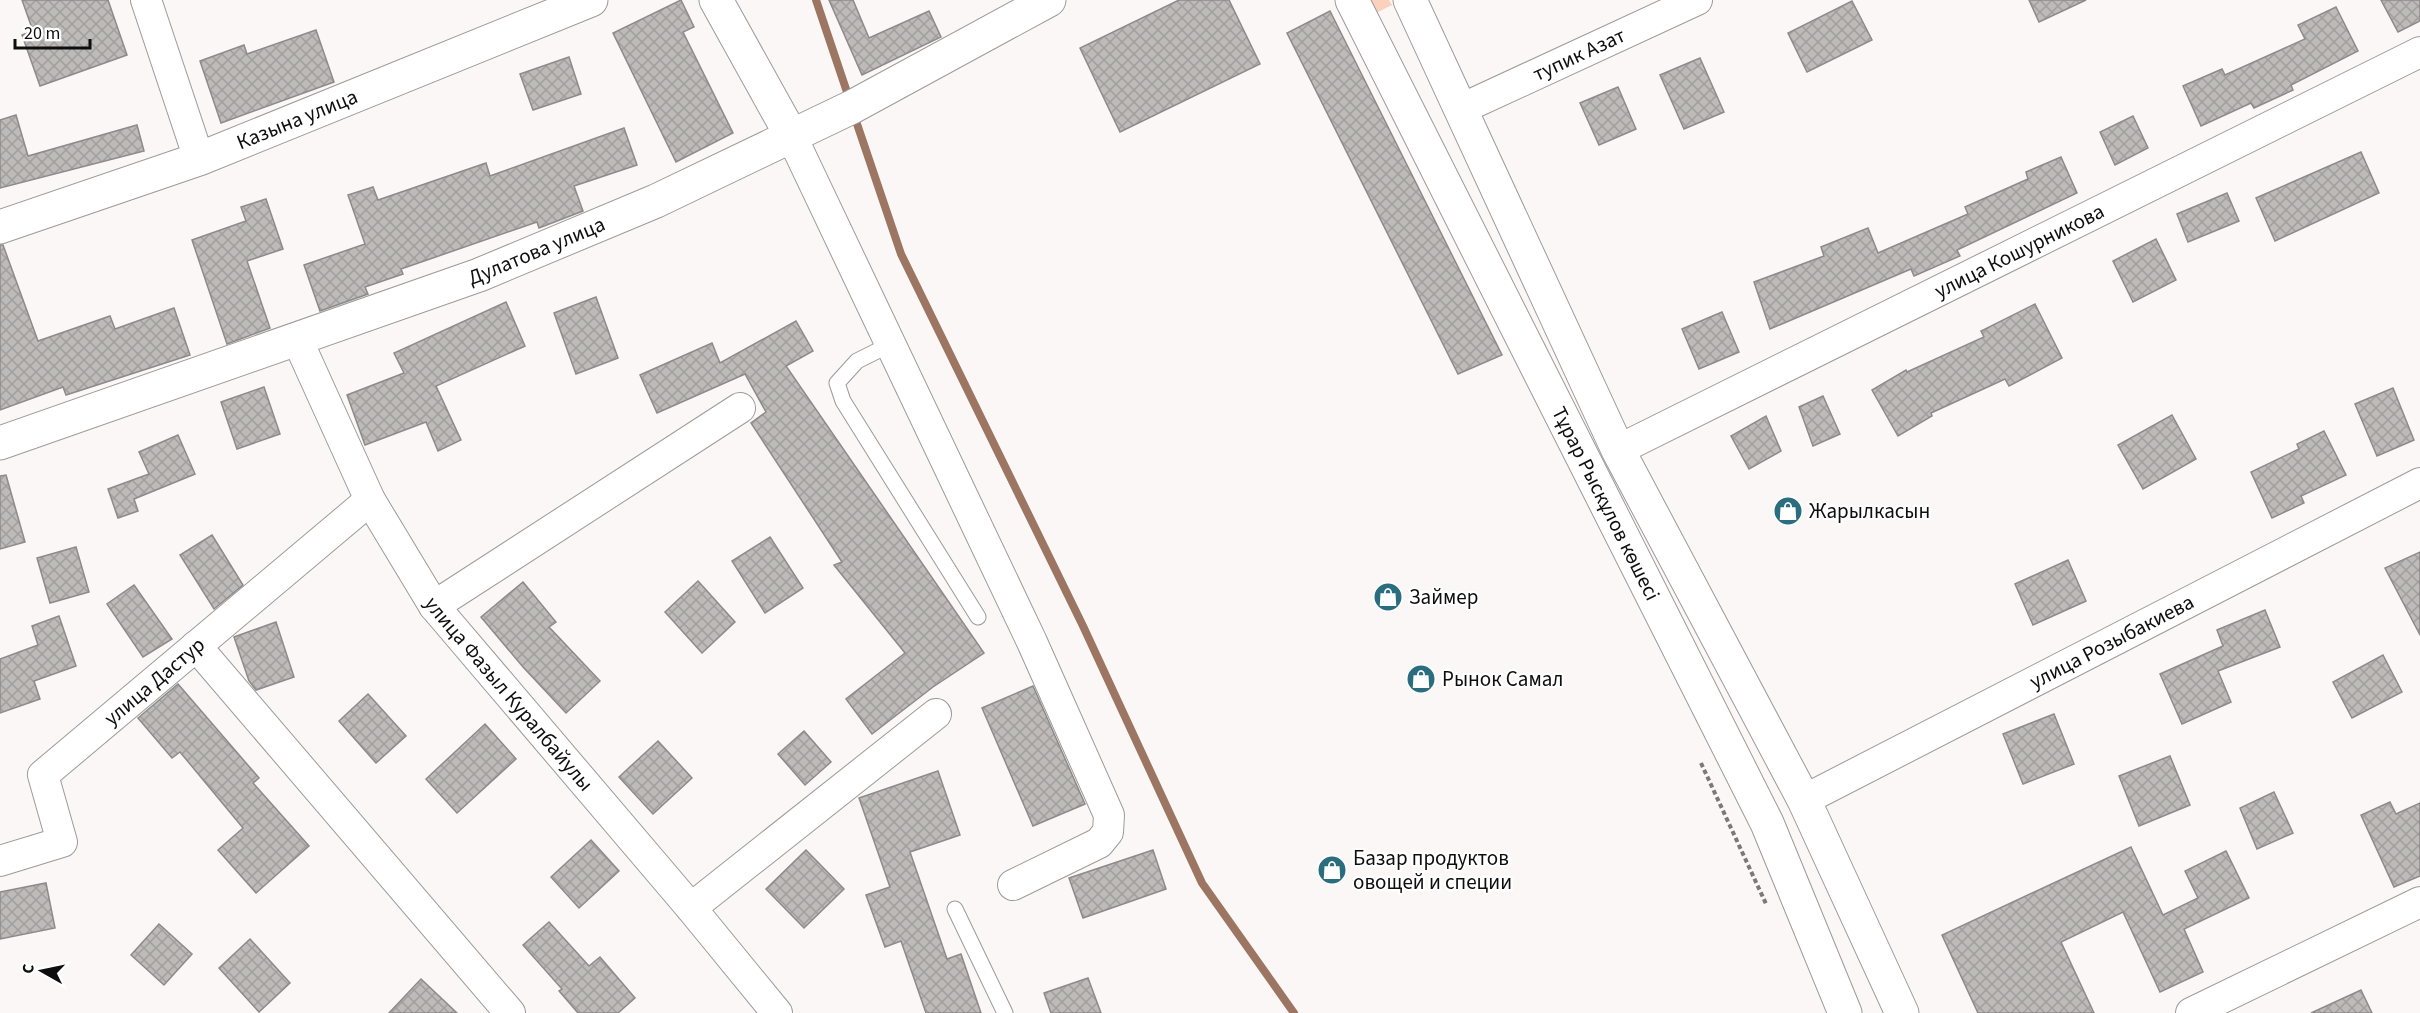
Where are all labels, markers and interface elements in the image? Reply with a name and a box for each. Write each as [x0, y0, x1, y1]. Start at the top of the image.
scale bar [15, 12, 90, 50]
street label: тупик Азат [1528, 20, 1630, 89]
text: 20 m [24, 21, 60, 46]
street label: Казына улица [232, 81, 362, 157]
street label: улица Кошурникова [1929, 196, 2109, 306]
street label: Дулатова улица [464, 209, 610, 293]
street label: Тұрар Рыскұлов көшесі [1544, 401, 1667, 606]
shop icon: Жарылкасын [1772, 495, 1804, 527]
place label: Жарылкасын [1809, 496, 1930, 526]
shop icon: Займер [1372, 581, 1404, 613]
place label: Займер [1409, 582, 1478, 612]
street label: улица Розыбакиева [2024, 587, 2199, 696]
street label: улица Фазыл Куралбайулы [417, 591, 600, 798]
street label: улица Дастур [97, 630, 211, 733]
shop icon: Рынок Самал [1405, 663, 1437, 695]
place label: Рынок Самал [1442, 664, 1563, 694]
place label: Базар продуктов овощей и специи [1353, 843, 1512, 897]
shop icon: Базар продуктов овощей и специи [1316, 854, 1348, 886]
north arrow [12, 941, 72, 1001]
text: С [17, 962, 40, 975]

